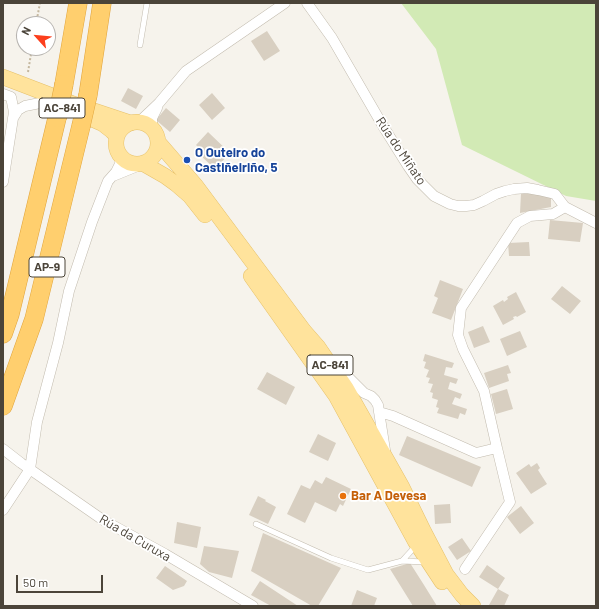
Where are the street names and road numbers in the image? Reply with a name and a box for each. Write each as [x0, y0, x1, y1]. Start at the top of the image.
road number: AC-841 [39, 98, 85, 118]
street label: Rúa do Miñato [372, 114, 430, 188]
road number: AP-9 [29, 257, 65, 277]
road number: AC-841 [307, 355, 353, 375]
street label: Rúa da Curuxa [96, 511, 174, 565]

